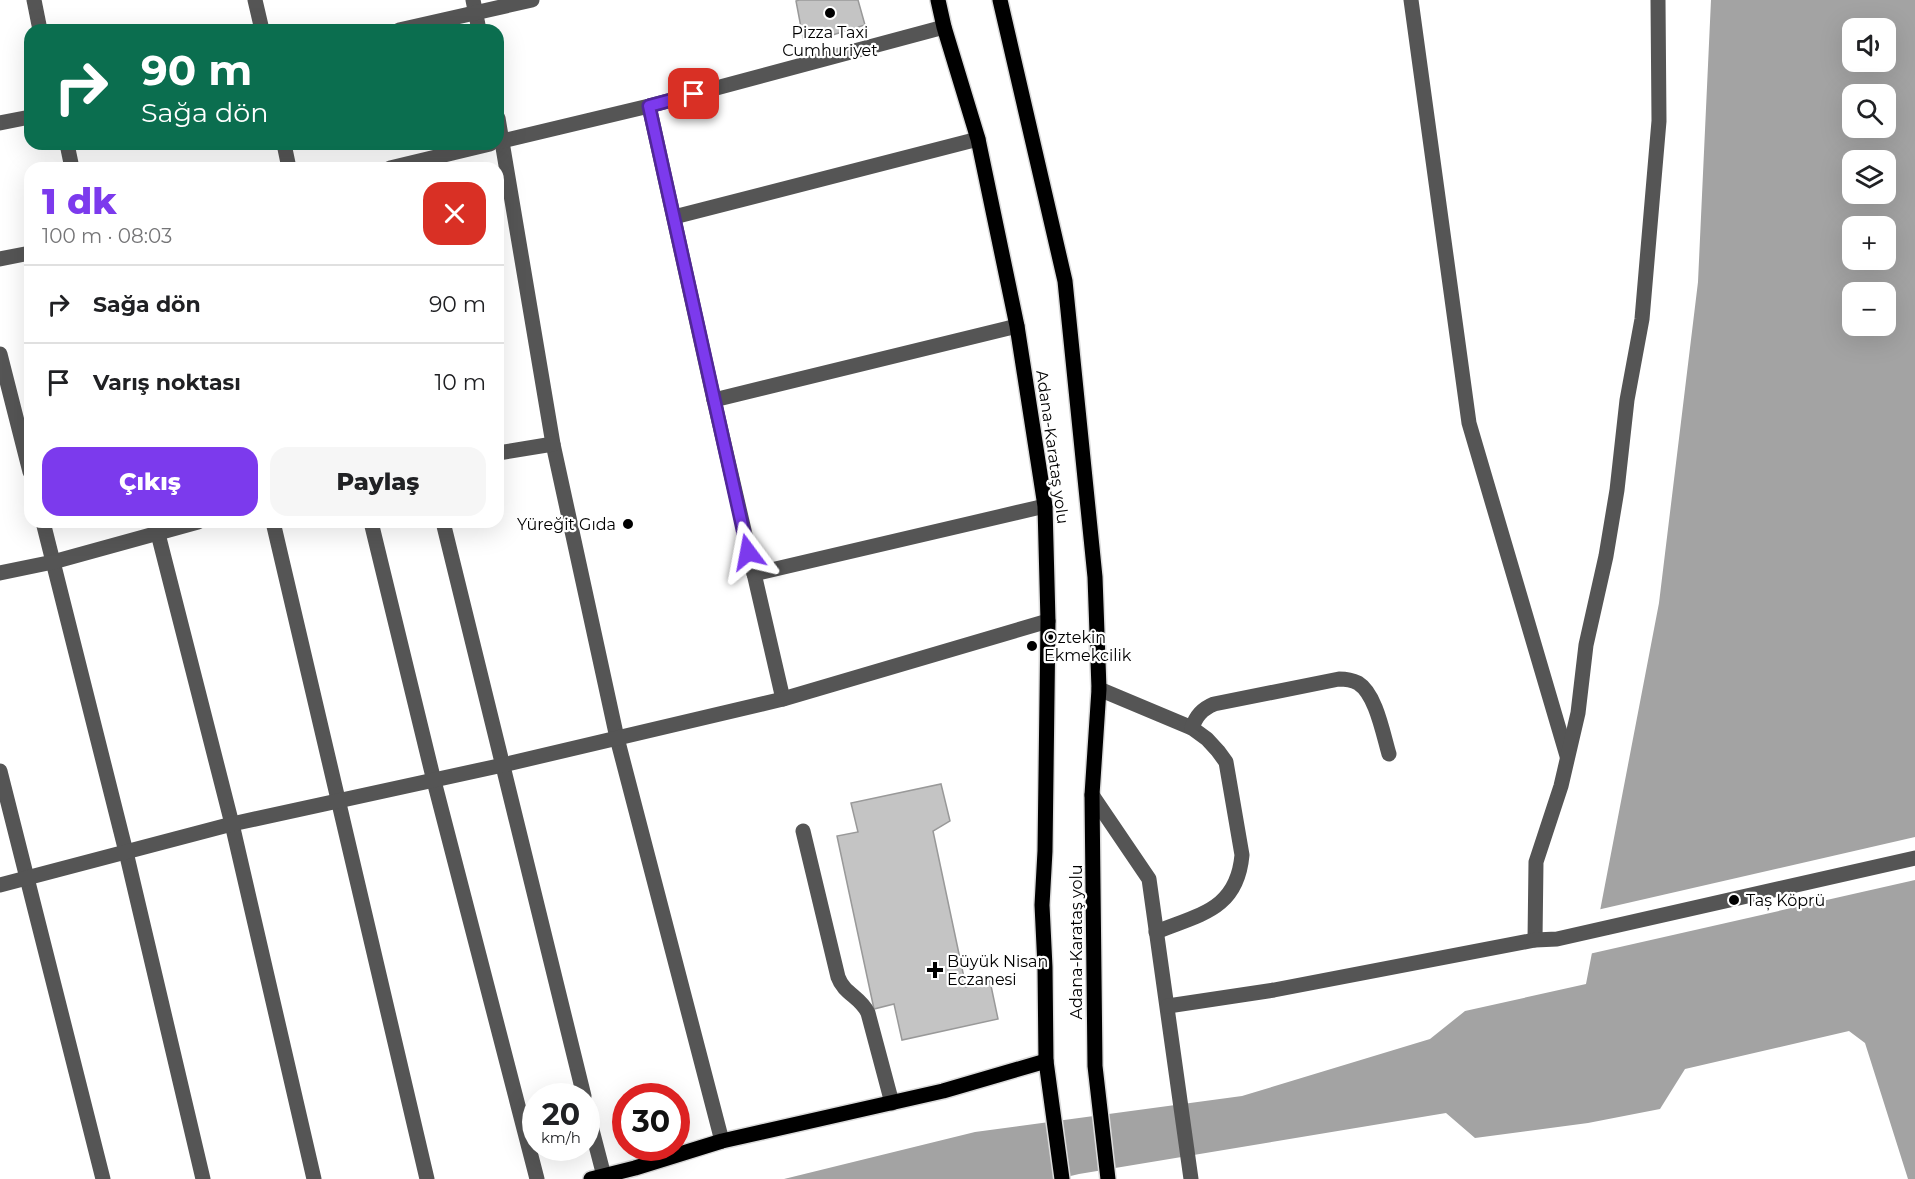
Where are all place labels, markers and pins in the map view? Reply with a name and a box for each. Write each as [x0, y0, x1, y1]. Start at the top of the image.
marker: Pizza Taxi Cumhuriyet [823, 6, 837, 20]
place label: Pizza Taxi Cumhuriyet [782, 23, 878, 60]
pin [668, 68, 719, 119]
place label: Yüreğit Gıda [517, 515, 616, 534]
marker: Yüreğit Gıda [621, 517, 635, 531]
place label: Oztekin Ekmekcilik [1044, 628, 1132, 665]
marker: Oztekin Ekmekcilik [1025, 639, 1039, 653]
place label: Taș Köprü [1746, 891, 1825, 911]
marker: Taș Köprü [1727, 893, 1741, 907]
place label: Büyük Nisan Eczanesi [947, 952, 1048, 989]
marker: Büyük Nisan Eczanesi [928, 963, 942, 977]

